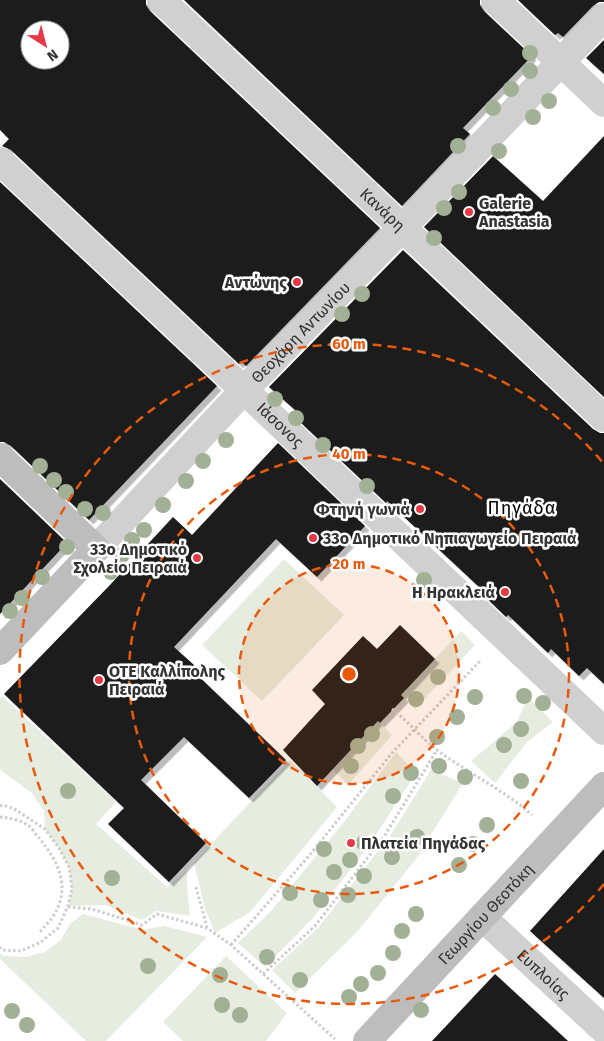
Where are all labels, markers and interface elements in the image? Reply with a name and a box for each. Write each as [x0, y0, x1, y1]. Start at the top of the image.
north arrow [20, 20, 70, 70]
text: N [44, 46, 61, 65]
street label: Κανάρη [356, 184, 409, 235]
place label: Galerie Anastasia [478, 194, 550, 231]
marker: Galerie Anastasia [463, 206, 475, 218]
place label: Αντώνης [224, 273, 287, 292]
marker: Αντώνης [291, 276, 303, 288]
street label: Θεοχάρη Αντωνίου [247, 278, 354, 387]
text: 60 m [332, 335, 366, 353]
street label: Ιάσονος [253, 398, 308, 452]
text: 40 m [332, 445, 366, 463]
district label: Πηγάδα [488, 497, 556, 519]
place label: Φτηνή γωνιά [316, 500, 410, 519]
marker: Φτηνή γωνιά [414, 503, 426, 515]
place label: 33ο Δημοτικό Νηπιαγωγείο Πειραιά [322, 529, 577, 548]
marker: 33ο Δημοτικό Νηπιαγωγείο Πειραιά [307, 532, 319, 544]
place label: 33ο Δημοτικό Σχολείο Πειραιά [73, 540, 187, 577]
marker: 33ο Δημοτικό Σχολείο Πειραιά [191, 552, 203, 564]
text: 20 m [333, 555, 365, 573]
place label: Η Ηρακλειά [412, 583, 495, 602]
marker: Η Ηρακλειά [499, 586, 511, 598]
place label: ΟΤΕ Καλλίπολης Πειραιά [109, 662, 225, 699]
centre of rings [340, 665, 358, 683]
marker: ΟΤΕ Καλλίπολης Πειραιά [93, 674, 105, 686]
place label: Πλατεία Πηγάδας [361, 834, 486, 853]
marker: Πλατεία Πηγάδας [345, 837, 357, 849]
street label: Γεωργίου Θεοτόκη [434, 859, 537, 968]
street label: Ευπλοίας [513, 945, 574, 1003]

